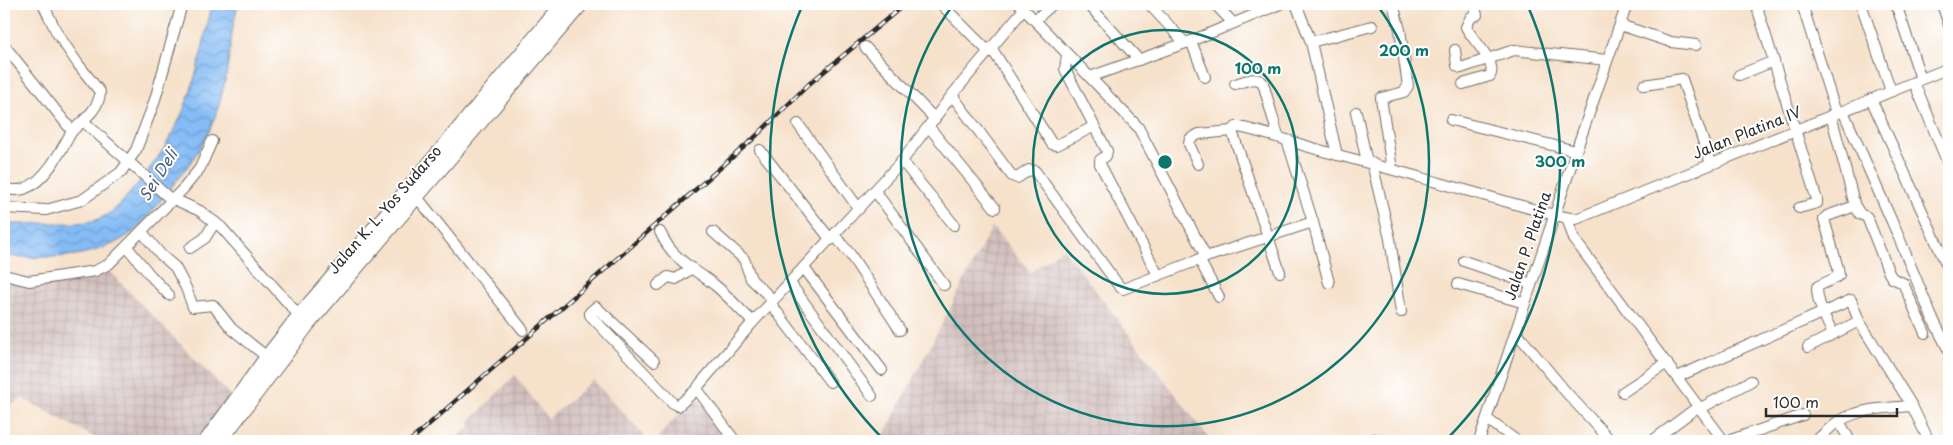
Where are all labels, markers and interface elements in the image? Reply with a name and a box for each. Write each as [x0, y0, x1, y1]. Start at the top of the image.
text: 200 m [1379, 38, 1429, 61]
text: 100 m [1235, 56, 1281, 79]
street label: Jalan Platina IV [1688, 99, 1805, 164]
street label: Jalan K. L. Yos Sudarso [322, 140, 446, 278]
water label: Sei Deli [132, 142, 184, 205]
text: 300 m [1535, 149, 1585, 172]
centre of rings [1156, 153, 1174, 171]
street label: Jalan P. Platina [1497, 188, 1556, 303]
scale bar [1766, 385, 1897, 417]
text: 100 m [1773, 390, 1819, 413]

